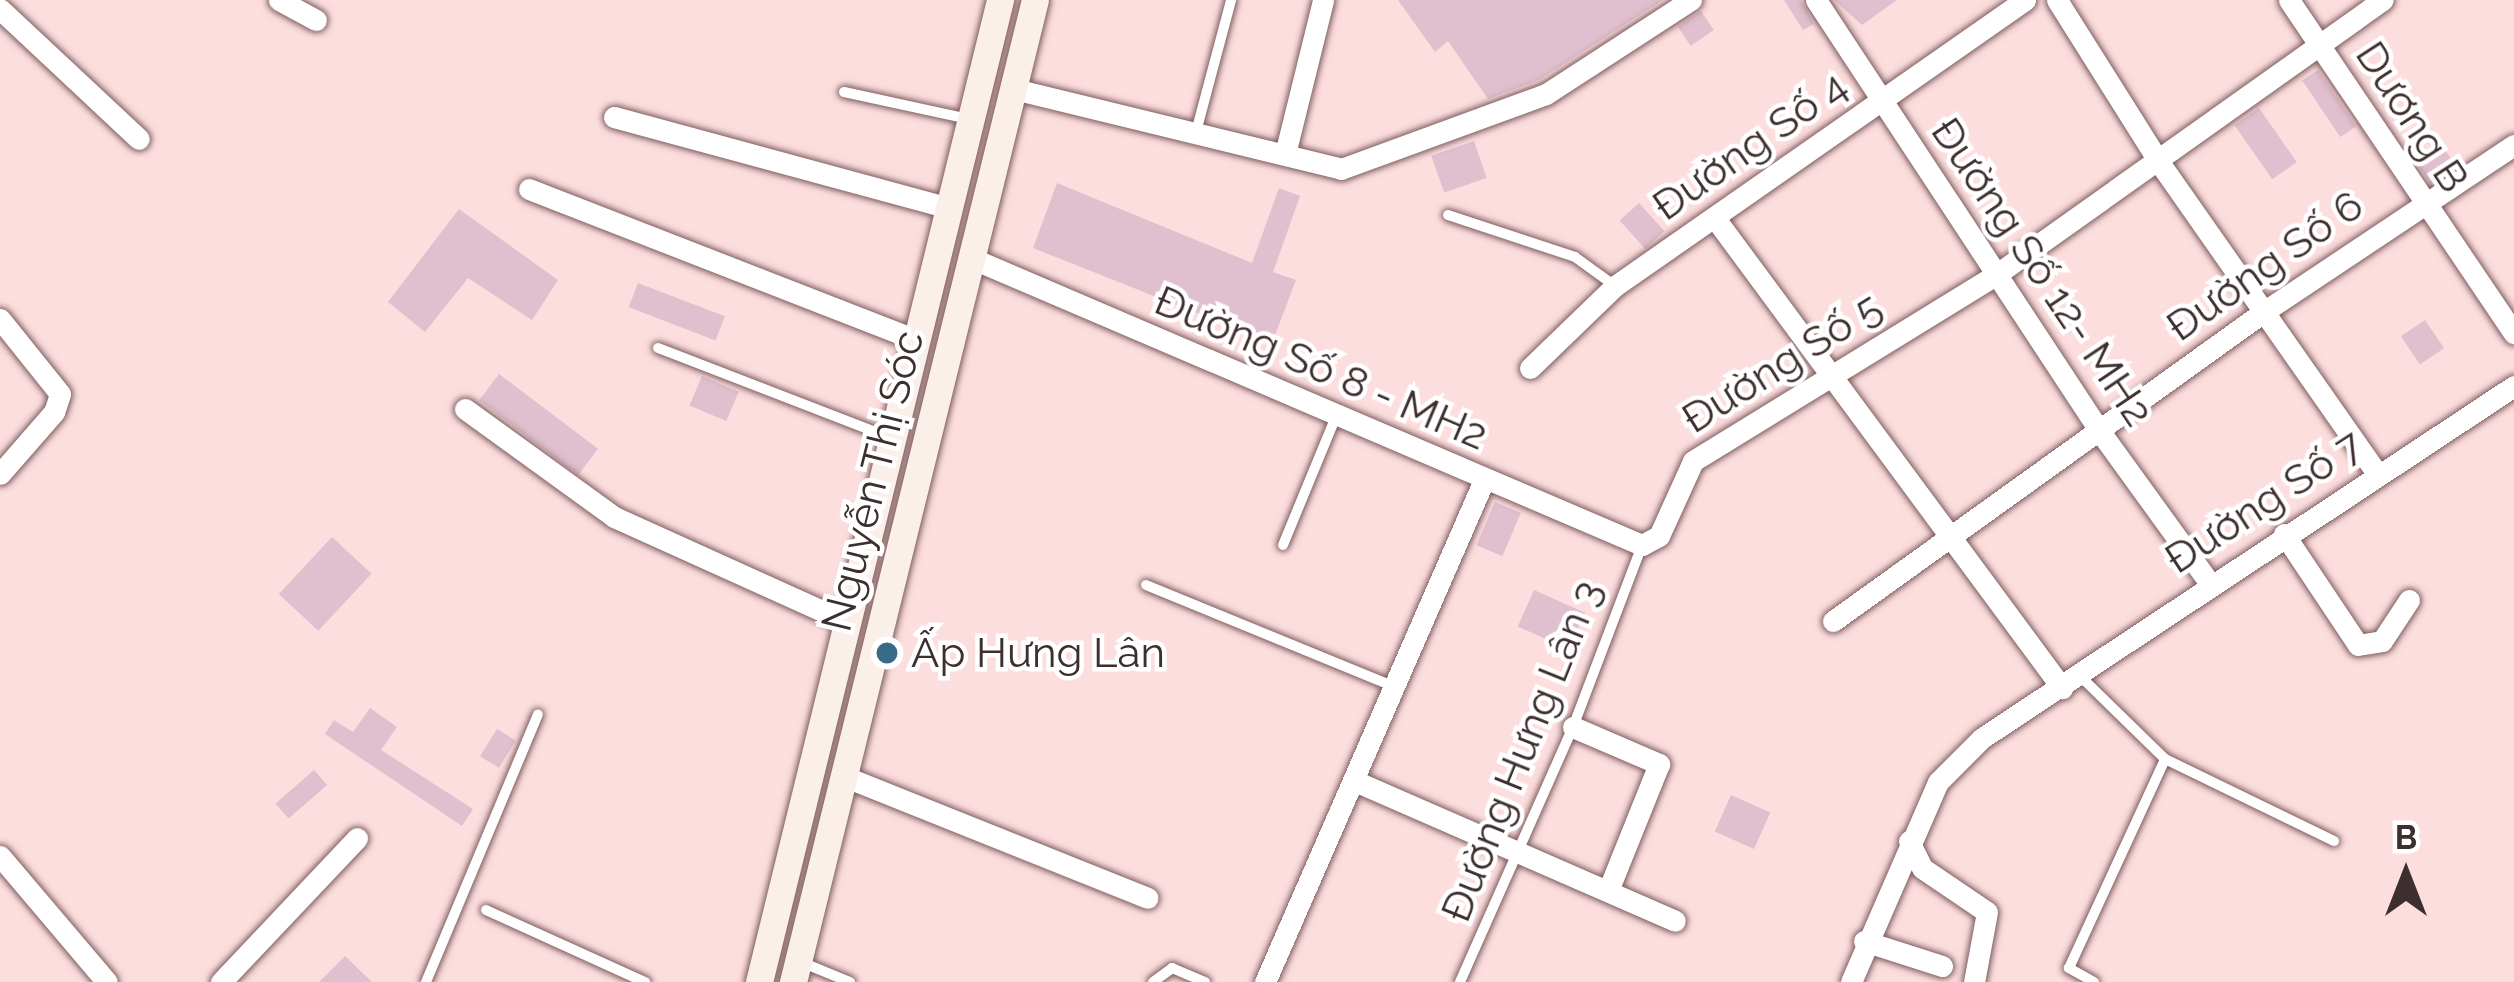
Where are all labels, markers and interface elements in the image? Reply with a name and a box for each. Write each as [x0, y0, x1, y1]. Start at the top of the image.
street label: Dương B [2345, 32, 2479, 202]
street label: Đường Số 4 [1643, 61, 1857, 231]
street label: Đường Số 12- MH2 [1920, 108, 2164, 436]
street label: Đường Số 6 [2157, 180, 2373, 352]
street label: Đường Số 8 - MH2 [1147, 275, 1495, 461]
street label: Đường Số 5 [1673, 282, 1891, 444]
street label: Nguyễn Thị Sóc [811, 325, 935, 637]
street label: Đường Số 7 [2156, 420, 2372, 584]
street label: Đường Hưng Lân 3 [1431, 573, 1613, 929]
place label: Ấp Hưng Lân [911, 628, 1165, 678]
marker: Ấp Hưng Lân [874, 640, 900, 666]
north arrow [2346, 814, 2466, 934]
text: B [2395, 818, 2417, 857]

